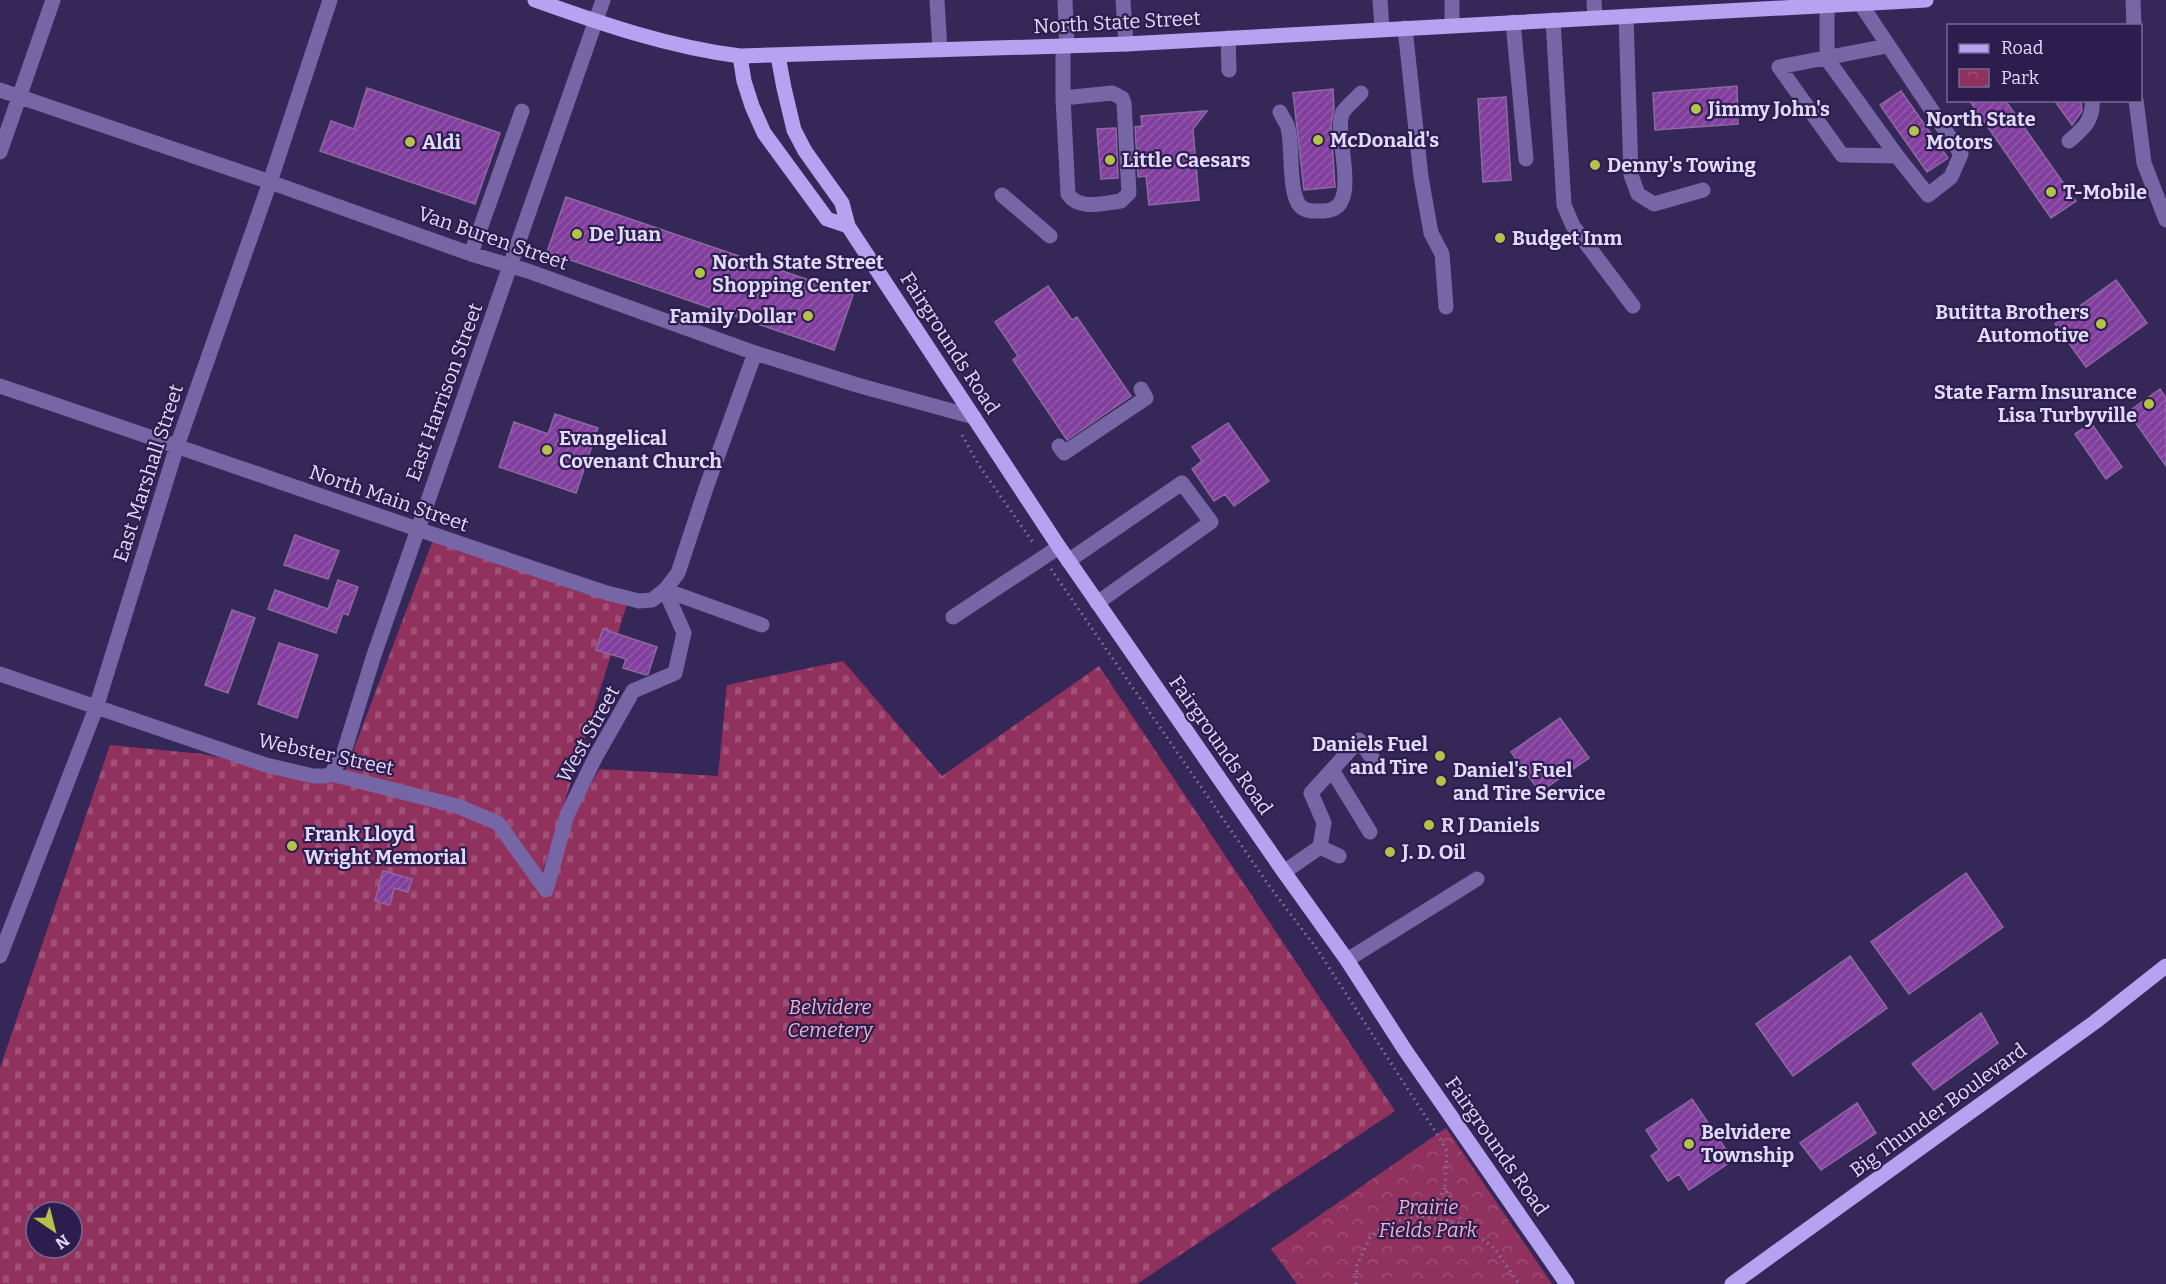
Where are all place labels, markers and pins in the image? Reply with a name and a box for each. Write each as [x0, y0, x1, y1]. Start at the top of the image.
place label: Jimmy John's [1707, 97, 1830, 121]
marker: Jimmy John's [1689, 102, 1703, 116]
place label: North State Motors [1926, 107, 2036, 154]
marker: North State Motors [1907, 124, 1921, 138]
place label: McDonald's [1330, 128, 1439, 152]
place label: Aldi [422, 130, 462, 154]
marker: McDonald's [1311, 133, 1325, 147]
marker: Aldi [403, 135, 417, 149]
place label: Little Caesars [1122, 148, 1251, 172]
marker: Little Caesars [1103, 153, 1117, 167]
place label: Denny's Towing [1607, 153, 1756, 177]
marker: Denny's Towing [1588, 158, 1602, 172]
place label: T-Mobile [2063, 180, 2147, 204]
marker: T-Mobile [2044, 185, 2058, 199]
place label: De Juan [589, 222, 661, 246]
place label: Budget Inm [1512, 226, 1622, 250]
marker: De Juan [570, 227, 584, 241]
marker: Budget Inm [1493, 231, 1507, 245]
place label: North State Street Shopping Center [712, 250, 884, 297]
marker: North State Street Shopping Center [693, 266, 707, 280]
place label: Butitta Brothers Automotive [1935, 300, 2089, 347]
place label: Family Dollar [669, 304, 797, 328]
marker: Family Dollar [801, 309, 815, 323]
marker: Butitta Brothers Automotive [2094, 317, 2108, 331]
place label: State Farm Insurance Lisa Turbyville [1934, 380, 2137, 427]
marker: State Farm Insurance Lisa Turbyville [2142, 397, 2156, 411]
place label: Evangelical Covenant Church [559, 426, 722, 473]
marker: Evangelical Covenant Church [540, 443, 554, 457]
place label: Daniels Fuel and Tire [1312, 732, 1428, 779]
marker: Daniels Fuel and Tire [1433, 749, 1447, 763]
place label: Daniel's Fuel and Tire Service [1453, 758, 1605, 805]
marker: Daniel's Fuel and Tire Service [1434, 774, 1448, 788]
place label: R J Daniels [1441, 813, 1540, 837]
marker: R J Daniels [1422, 818, 1436, 832]
place label: Frank Lloyd Wright Memorial [304, 822, 467, 869]
marker: Frank Lloyd Wright Memorial [285, 839, 299, 853]
place label: J. D. Oil [1401, 840, 1466, 864]
marker: J. D. Oil [1383, 845, 1397, 859]
place label: Belvidere Township [1701, 1120, 1794, 1167]
marker: Belvidere Township [1682, 1137, 1696, 1151]

